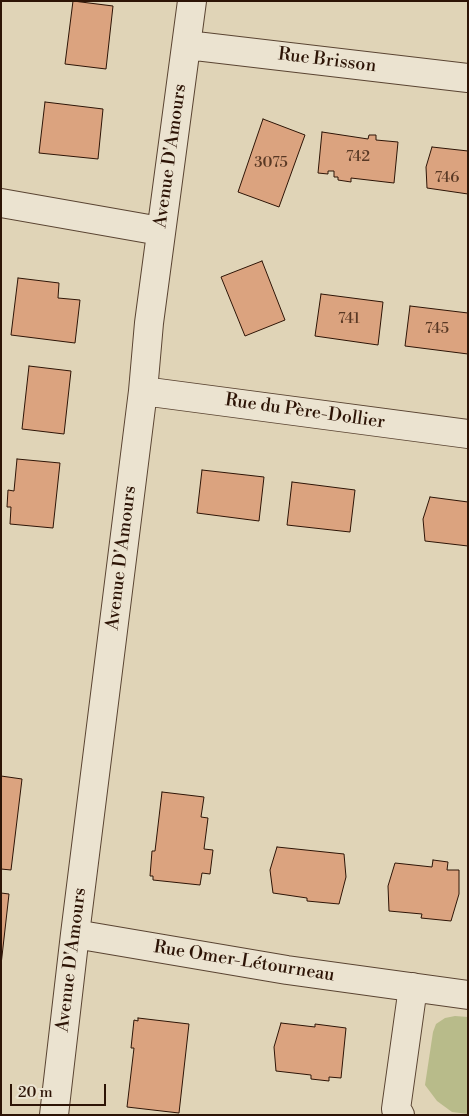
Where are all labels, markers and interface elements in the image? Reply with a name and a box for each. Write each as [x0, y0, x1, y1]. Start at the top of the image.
street label: Rue Brisson [277, 44, 377, 78]
street label: Avenue D'Amours [150, 83, 192, 229]
house number: 742 [346, 148, 370, 166]
house number: 3075 [254, 154, 288, 172]
house number: 746 [435, 169, 459, 187]
house number: 741 [338, 310, 360, 328]
house number: 745 [425, 320, 449, 338]
street label: Rue du Père-Dollier [224, 390, 386, 434]
street label: Avenue D'Amours [102, 485, 142, 631]
street label: Avenue D'Amours [52, 887, 92, 1033]
street label: Rue Omer-Létourneau [152, 937, 336, 987]
scale bar [12, 1074, 109, 1106]
text: 20 m [18, 1083, 53, 1102]

